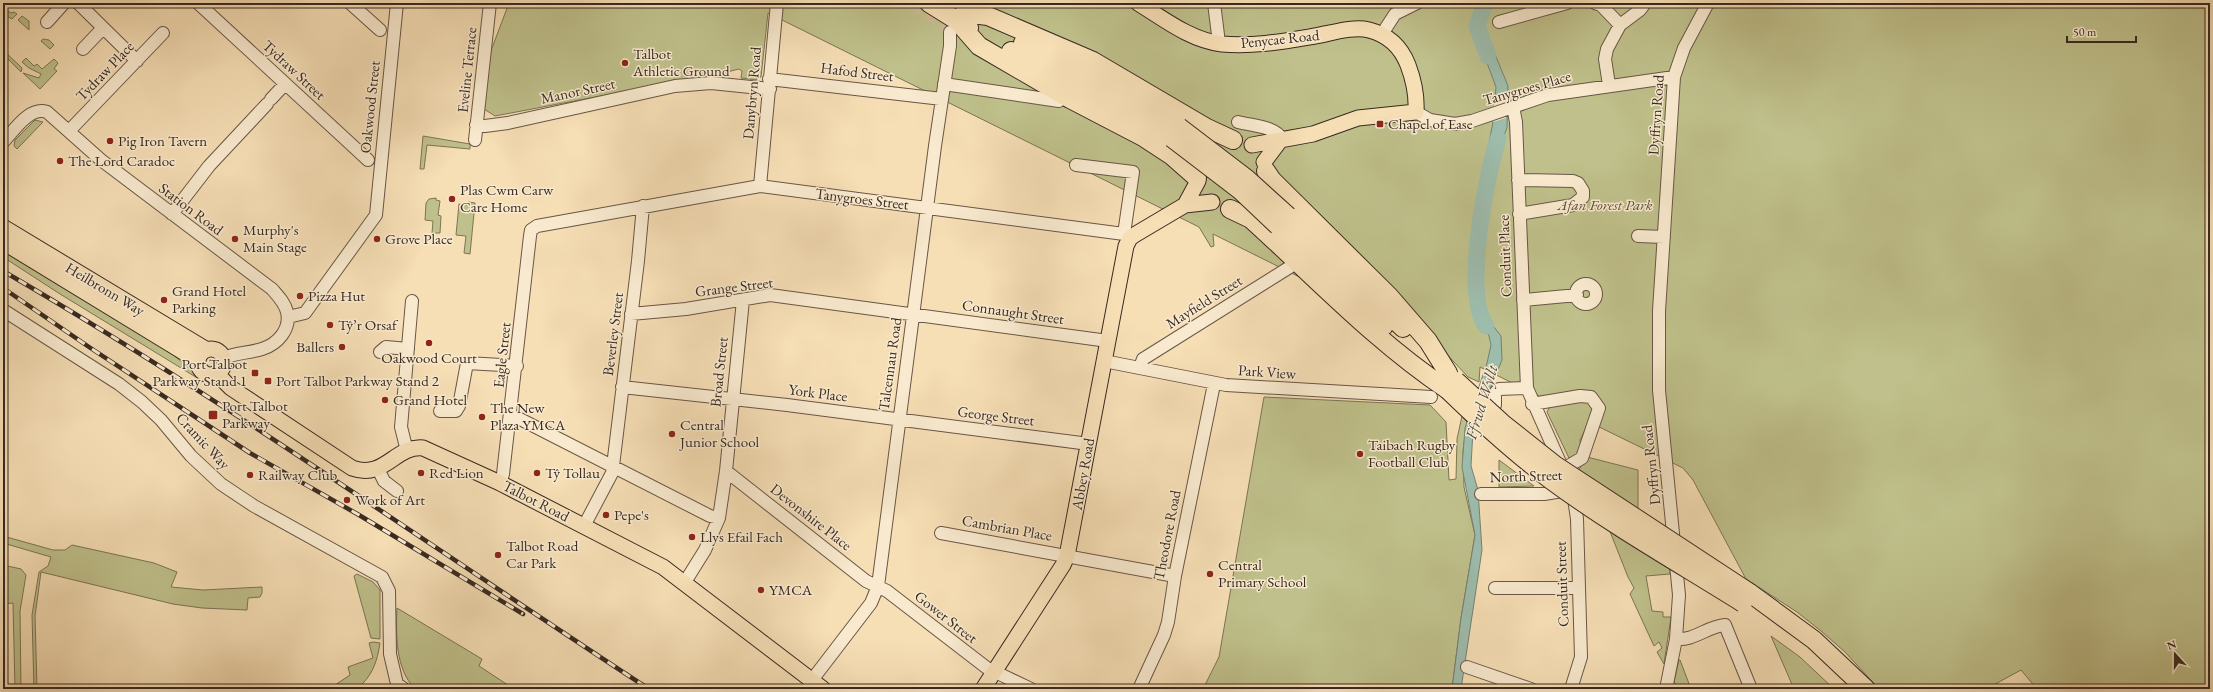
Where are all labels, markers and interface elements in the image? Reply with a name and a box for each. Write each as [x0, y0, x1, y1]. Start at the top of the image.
scale bar [2067, 18, 2136, 44]
text: 50 m [2073, 24, 2097, 40]
street label: Penycae Road [1240, 25, 1321, 52]
street label: Eveline Terrace [453, 26, 480, 114]
street label: Tydraw Street [259, 36, 330, 104]
street label: Tydraw Place [71, 37, 138, 105]
place label: Talbot Athletic Ground [632, 44, 730, 80]
street label: Danybryn Road [738, 45, 765, 140]
marker: Talbot Athletic Ground [620, 58, 630, 68]
street label: Hafod Street [819, 58, 895, 85]
street label: Oakwood Street [355, 60, 384, 154]
street label: Tanygroes Place [1481, 66, 1573, 109]
street label: Manor Street [539, 73, 617, 108]
street label: Dyffryn Road [1643, 74, 1668, 156]
place label: Chapel of Ease [1388, 114, 1473, 133]
marker: Chapel of Ease [1375, 119, 1385, 129]
place label: Pig Iron Tavern [118, 131, 207, 150]
marker: Pig Iron Tavern [105, 136, 115, 146]
place label: The Lord Caradoc [68, 151, 175, 170]
marker: The Lord Caradoc [55, 156, 65, 166]
street label: Station Road [155, 178, 228, 239]
place label: Plas Cwm Carw Care Home [460, 180, 554, 216]
street label: Tanygroes Street [814, 183, 910, 214]
marker: Plas Cwm Carw Care Home [447, 194, 457, 204]
park label: Afan Forest Park [1556, 195, 1653, 214]
street label: Conduit Place [1494, 214, 1515, 298]
place label: Murphy's Main Stage [243, 220, 307, 256]
place label: Grove Place [385, 229, 453, 248]
marker: Murphy's Main Stage [230, 234, 240, 244]
marker: Grove Place [372, 234, 382, 244]
street label: Heilbronn Way [62, 258, 149, 320]
street label: Mayfield Street [1162, 270, 1246, 333]
street label: Grange Street [694, 272, 774, 301]
place label: Grand Hotel Parking [172, 281, 247, 317]
place label: Pizza Hut [308, 286, 365, 305]
marker: Pizza Hut [295, 291, 305, 301]
street label: Beverley Street [598, 291, 627, 377]
marker: Grand Hotel Parking [159, 295, 169, 305]
street label: Connaught Street [961, 295, 1066, 328]
place label: Tŷ’r Orsaf [338, 315, 399, 334]
street label: Talcennau Road [874, 316, 905, 412]
marker: Tŷ’r Orsaf [325, 320, 335, 330]
street label: Eagle Street [489, 321, 514, 389]
street label: Broad Street [705, 336, 732, 408]
place label: Ballers [296, 337, 334, 356]
marker: Oakwood Court [424, 338, 434, 348]
marker: Ballers [337, 342, 347, 352]
place label: Oakwood Court [381, 348, 477, 367]
place label: Port Talbot Parkway Stand 1 [153, 354, 247, 390]
street label: Park View [1237, 360, 1297, 383]
water label: Ffrwd Wyllt [1460, 361, 1503, 443]
marker: Port Talbot Parkway Stand 1 [250, 368, 260, 378]
place label: Port Talbot Parkway Stand 2 [276, 371, 440, 390]
marker: Port Talbot Parkway Stand 2 [263, 376, 273, 386]
street label: York Place [788, 379, 849, 406]
place label: Grand Hotel [393, 390, 468, 409]
marker: Grand Hotel [380, 395, 390, 405]
place label: Port Talbot Parkway [222, 396, 288, 432]
place label: The New Plaza YMCA [490, 398, 566, 434]
street label: George Street [956, 401, 1036, 430]
street label: Cramic Way [172, 408, 235, 473]
marker: Port Talbot Parkway [207, 409, 219, 421]
marker: The New Plaza YMCA [477, 412, 487, 422]
place label: Central Junior School [678, 415, 759, 451]
street label: Dyffryn Road [1637, 424, 1664, 506]
marker: Central Junior School [667, 429, 677, 439]
place label: Taibach Rugby Football Club [1368, 435, 1456, 471]
street label: Abbey Road [1067, 436, 1098, 512]
marker: Taibach Rugby Football Club [1355, 449, 1365, 459]
place label: Red Lion [429, 463, 484, 482]
place label: Tŷ Tollau [545, 463, 600, 482]
place label: Railway Club [258, 465, 338, 484]
street label: North Street [1489, 465, 1563, 486]
marker: Red Lion [416, 468, 426, 478]
marker: Tŷ Tollau [532, 468, 542, 478]
marker: Railway Club [245, 470, 255, 480]
street label: Talbot Road [500, 476, 573, 526]
street label: Devonshire Place [767, 479, 856, 554]
street label: Theodore Road [1148, 488, 1185, 581]
place label: Work of Art [355, 490, 425, 509]
marker: Work of Art [342, 495, 352, 505]
place label: Pepe's [614, 505, 649, 524]
marker: Pepe's [601, 510, 611, 520]
street label: Cambrian Place [961, 510, 1054, 545]
place label: Llys Efail Fach [700, 527, 783, 546]
marker: Llys Efail Fach [687, 532, 697, 542]
place label: Talbot Road Car Park [506, 536, 579, 572]
street label: Conduit Street [1550, 541, 1572, 627]
marker: Talbot Road Car Park [493, 550, 503, 560]
place label: Central Primary School [1218, 555, 1307, 591]
marker: Central Primary School [1205, 569, 1215, 579]
place label: YMCA [769, 580, 813, 599]
marker: YMCA [756, 585, 766, 595]
street label: Gower Street [911, 586, 982, 647]
north arrow [2155, 634, 2195, 674]
text: N [2165, 636, 2178, 653]

